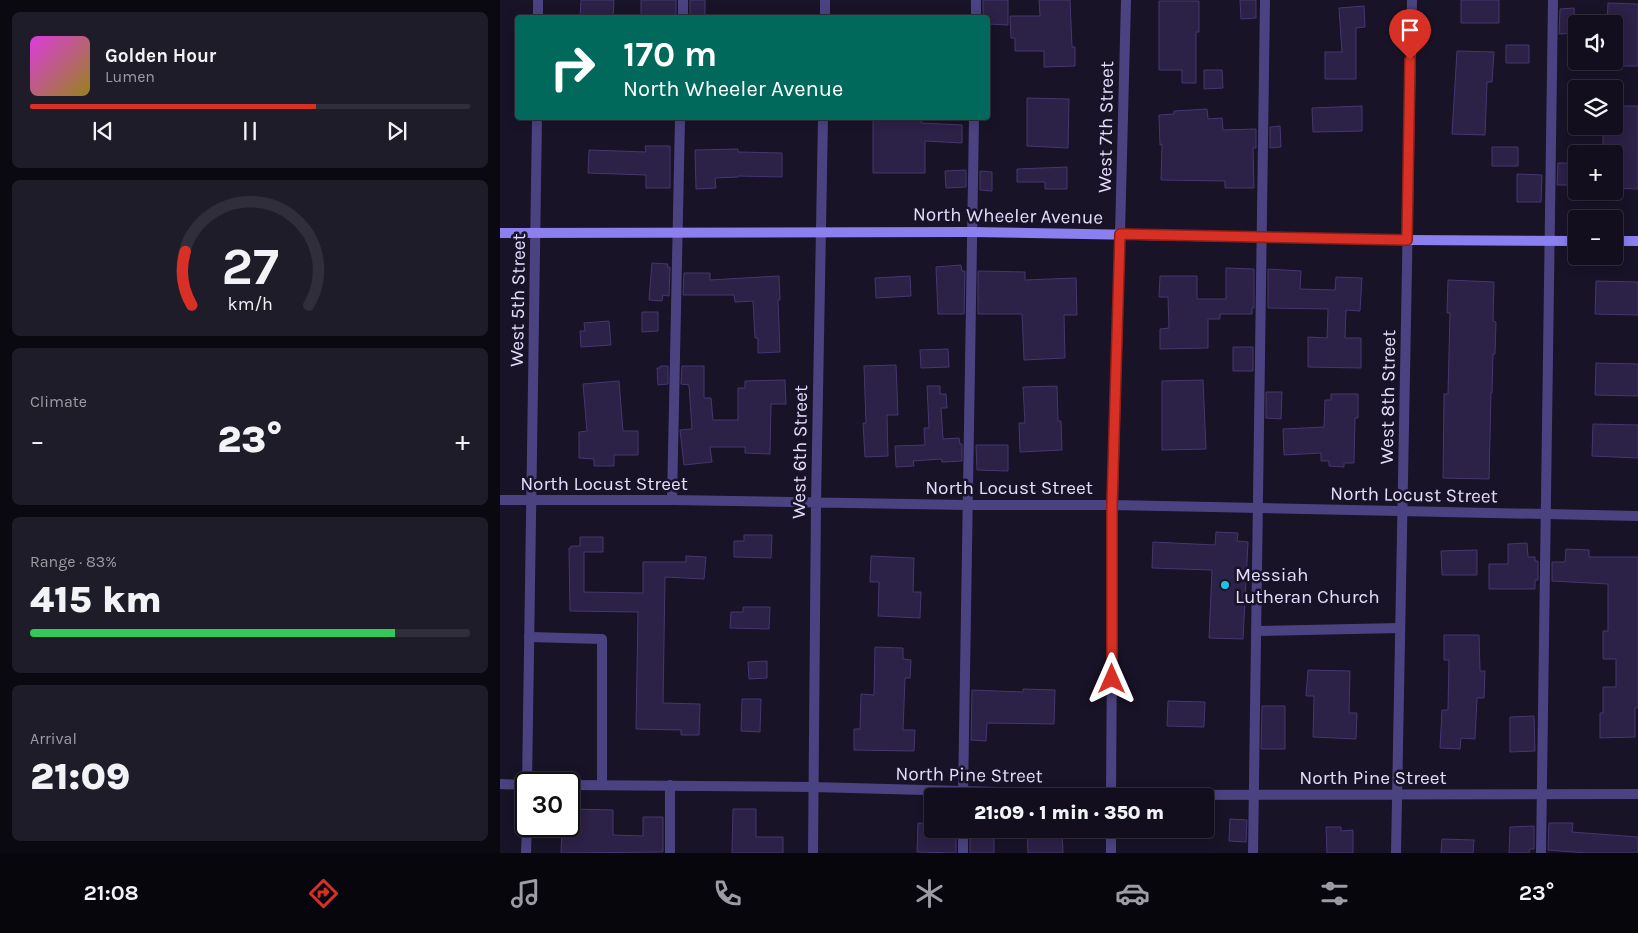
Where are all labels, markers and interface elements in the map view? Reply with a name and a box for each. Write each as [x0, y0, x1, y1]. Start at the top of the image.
pin [1389, 9, 1431, 60]
map controls [1568, 15, 1623, 265]
button: sound [1568, 15, 1623, 70]
icon: arrive [1396, 16, 1424, 44]
text: 170 m [623, 34, 717, 75]
icon: right [540, 35, 605, 100]
text: Golden Hour [105, 45, 216, 67]
street label: West 7th Street [1094, 61, 1118, 193]
text: Lumen [105, 67, 155, 86]
text: North Wheeler Avenue [623, 76, 843, 102]
button: layers [1568, 80, 1623, 135]
icon: previous [89, 117, 117, 145]
icon: pause [236, 117, 264, 145]
icon: next [383, 117, 411, 145]
button: + [1568, 145, 1623, 200]
street label: North Wheeler Avenue [913, 203, 1103, 229]
button: − [1568, 210, 1623, 265]
street label: West 5th Street [506, 233, 530, 367]
text: 27 [221, 236, 279, 297]
text: km/h [227, 294, 273, 315]
street label: West 8th Street [1376, 329, 1400, 465]
street label: West 6th Street [788, 385, 812, 519]
text: Climate [30, 392, 87, 411]
text: 23° [217, 417, 283, 462]
text: − [30, 424, 45, 457]
text: + [455, 424, 470, 457]
street label: North Locust Street [520, 473, 688, 495]
street label: North Locust Street [925, 477, 1093, 499]
street label: North Locust Street [1330, 483, 1498, 507]
text: Range · 83% [30, 552, 117, 571]
place label: Messiah Lutheran Church [1235, 564, 1380, 608]
text: 415 km [30, 577, 162, 622]
marker: Messiah Lutheran Church [1219, 579, 1231, 591]
position arrow [1085, 652, 1137, 704]
text: Arrival [30, 729, 77, 748]
text: 21:09 [30, 754, 130, 799]
street label: North Pine Street [895, 763, 1043, 787]
street label: North Pine Street [1299, 767, 1447, 789]
speed limit sign: 30 [515, 772, 580, 837]
text: 21:09 · 1 min · 350 m [974, 802, 1164, 824]
icon: directions [306, 876, 341, 911]
icon: music [508, 876, 543, 911]
icon: phone [710, 876, 745, 911]
icon: climate [912, 876, 947, 911]
icon: car [1115, 876, 1150, 911]
icon: filters [1317, 876, 1352, 911]
text: 21:08 [84, 880, 139, 906]
text: 23° [1519, 880, 1554, 906]

